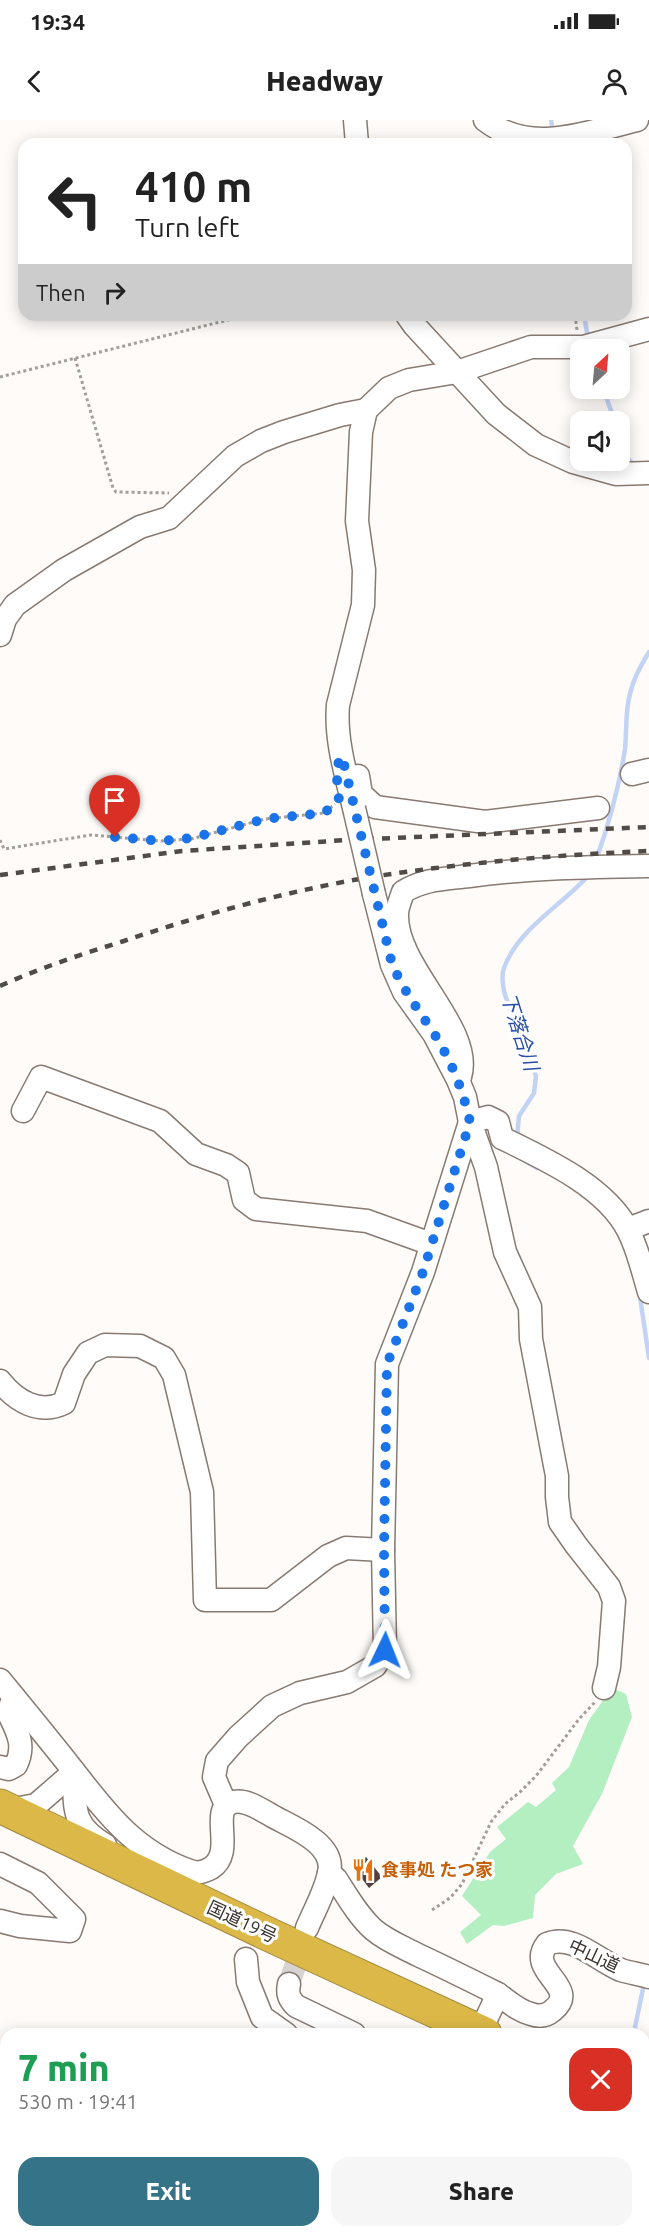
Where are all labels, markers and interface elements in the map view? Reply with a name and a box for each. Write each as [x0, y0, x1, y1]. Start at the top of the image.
text: 19:34 [30, 9, 85, 34]
icon: back [18, 65, 51, 98]
icon: person [598, 65, 631, 98]
text: Headway [266, 66, 383, 96]
icon: left [36, 162, 114, 240]
text: 410 m [135, 163, 252, 210]
text: Turn left [135, 212, 239, 242]
icon: right [98, 276, 131, 309]
text: Then [36, 280, 86, 305]
north arrow [570, 339, 630, 399]
map controls [570, 339, 630, 471]
button: sound [570, 411, 630, 471]
pin [89, 775, 140, 837]
icon: arrive [98, 784, 131, 817]
water label: 下落合川 [497, 990, 544, 1075]
position arrow [353, 1618, 417, 1682]
restaurant icon: 食事処 たつ家 [350, 1857, 376, 1883]
place label: 食事処 たつ家 [381, 1859, 493, 1879]
street label: 国道19号 [205, 1896, 280, 1946]
street label: 中山道 [566, 1935, 623, 1976]
text: 7 min [18, 2047, 110, 2088]
button: close [569, 2048, 632, 2111]
text: 530 m · 19:41 [18, 2090, 138, 2113]
button: Exit [18, 2157, 319, 2226]
button: Share [331, 2157, 632, 2226]

